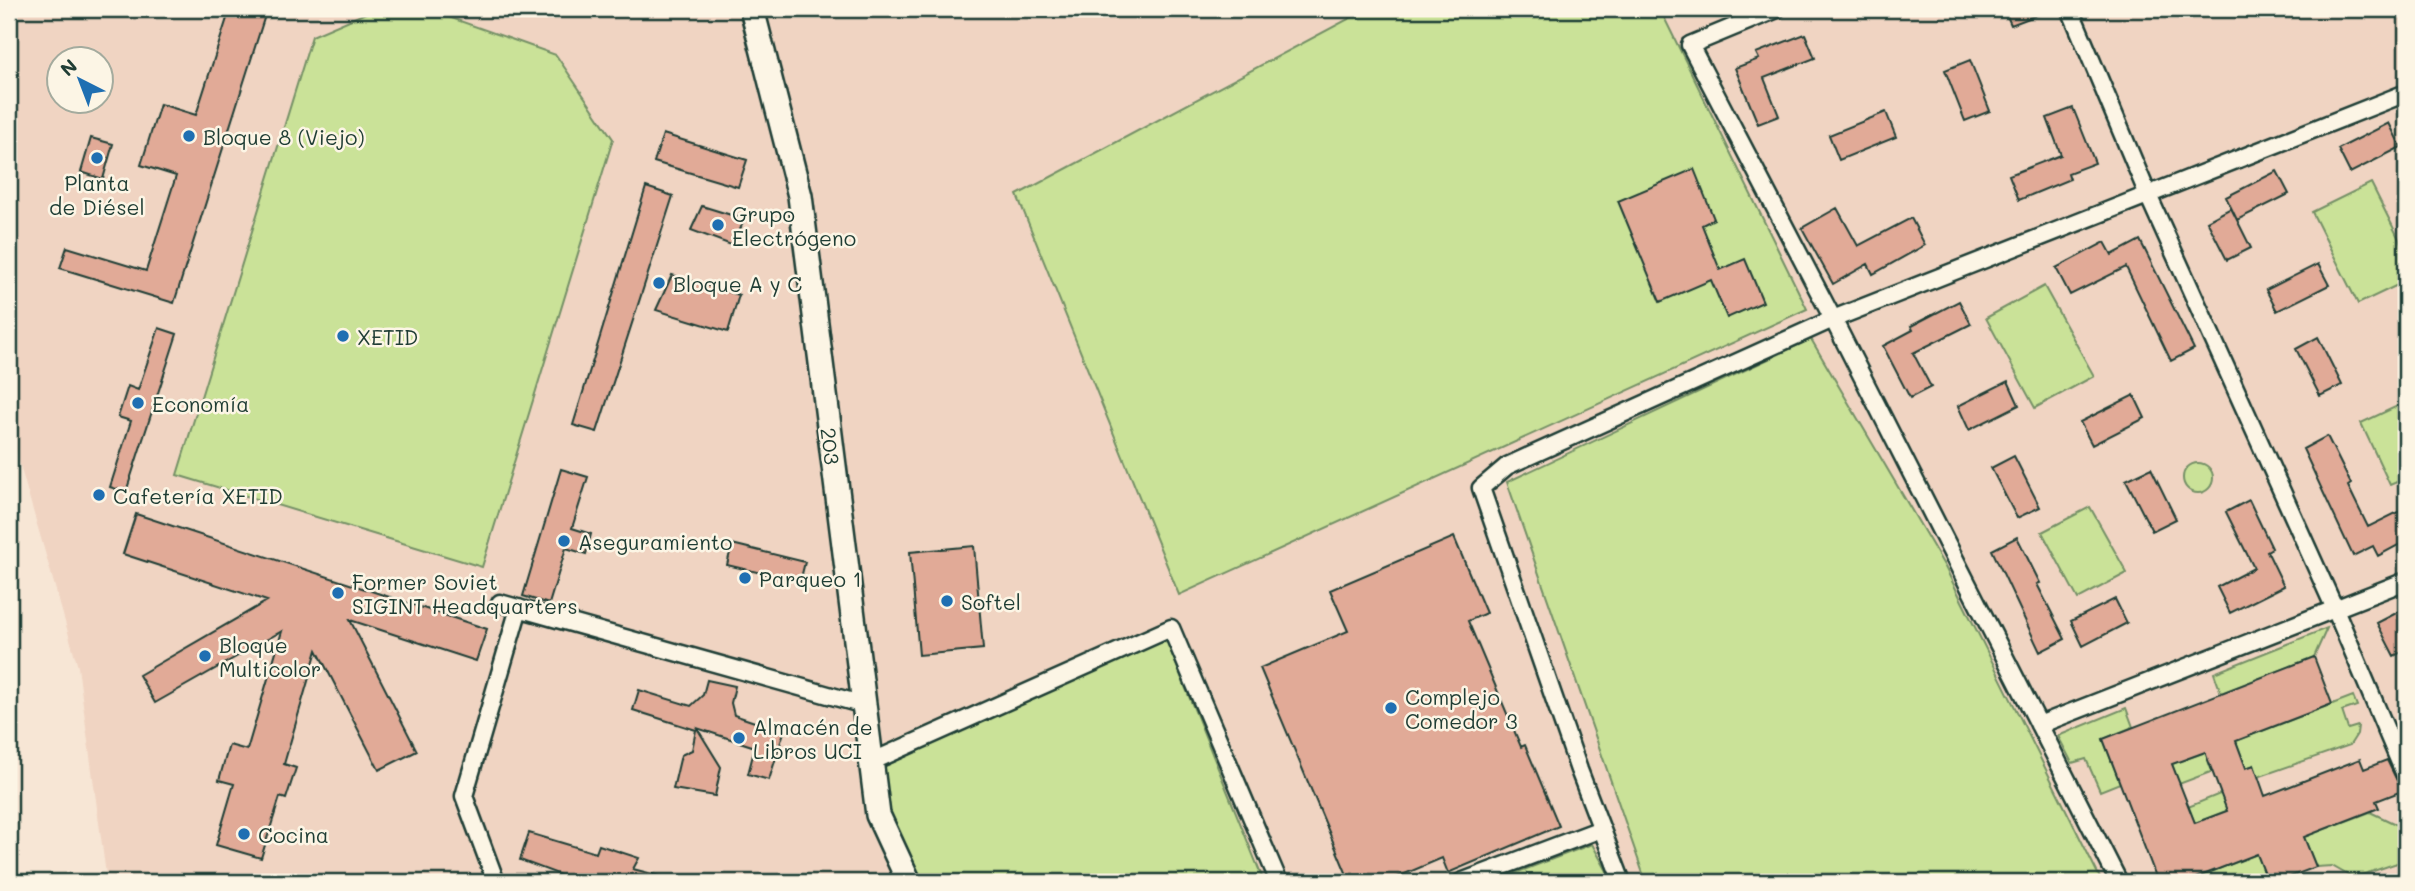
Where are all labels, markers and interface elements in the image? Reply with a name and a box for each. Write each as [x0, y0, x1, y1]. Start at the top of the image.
north arrow [46, 46, 116, 116]
text: N [55, 53, 82, 81]
place label: Bloque 8 (Viejo) [203, 123, 365, 150]
marker: Bloque 8 (Viejo) [181, 128, 197, 144]
marker: Planta de Diésel [89, 150, 105, 166]
place label: Planta de Diésel [49, 169, 145, 220]
place label: Grupo Electrógeno [732, 200, 856, 251]
marker: Grupo Electrógeno [710, 217, 726, 233]
place label: Bloque A y C [673, 270, 802, 297]
marker: Bloque A y C [651, 275, 667, 291]
place label: XETID [357, 323, 418, 350]
marker: XETID [335, 328, 351, 344]
place label: Economía [152, 390, 249, 417]
marker: Economía [130, 395, 146, 411]
street label: 203 [815, 426, 847, 466]
place label: Cafetería XETID [113, 482, 283, 509]
marker: Cafetería XETID [91, 487, 107, 503]
place label: Aseguramiento [578, 528, 733, 555]
marker: Aseguramiento [556, 533, 572, 549]
place label: Parqueo 1 [759, 565, 862, 592]
place label: Former Soviet SIGINT Headquarters [352, 568, 578, 619]
marker: Parqueo 1 [737, 570, 753, 586]
marker: Former Soviet SIGINT Headquarters [330, 585, 346, 601]
place label: Softel [961, 588, 1021, 615]
marker: Softel [939, 593, 955, 609]
place label: Bloque Multicolor [219, 631, 321, 682]
marker: Bloque Multicolor [197, 648, 213, 664]
place label: Complejo Comedor 3 [1405, 683, 1518, 734]
marker: Complejo Comedor 3 [1383, 700, 1399, 716]
place label: Almacén de Libros UCI [753, 713, 873, 764]
marker: Almacén de Libros UCI [731, 730, 747, 746]
place label: Cocina [258, 821, 329, 848]
marker: Cocina [236, 826, 252, 842]

